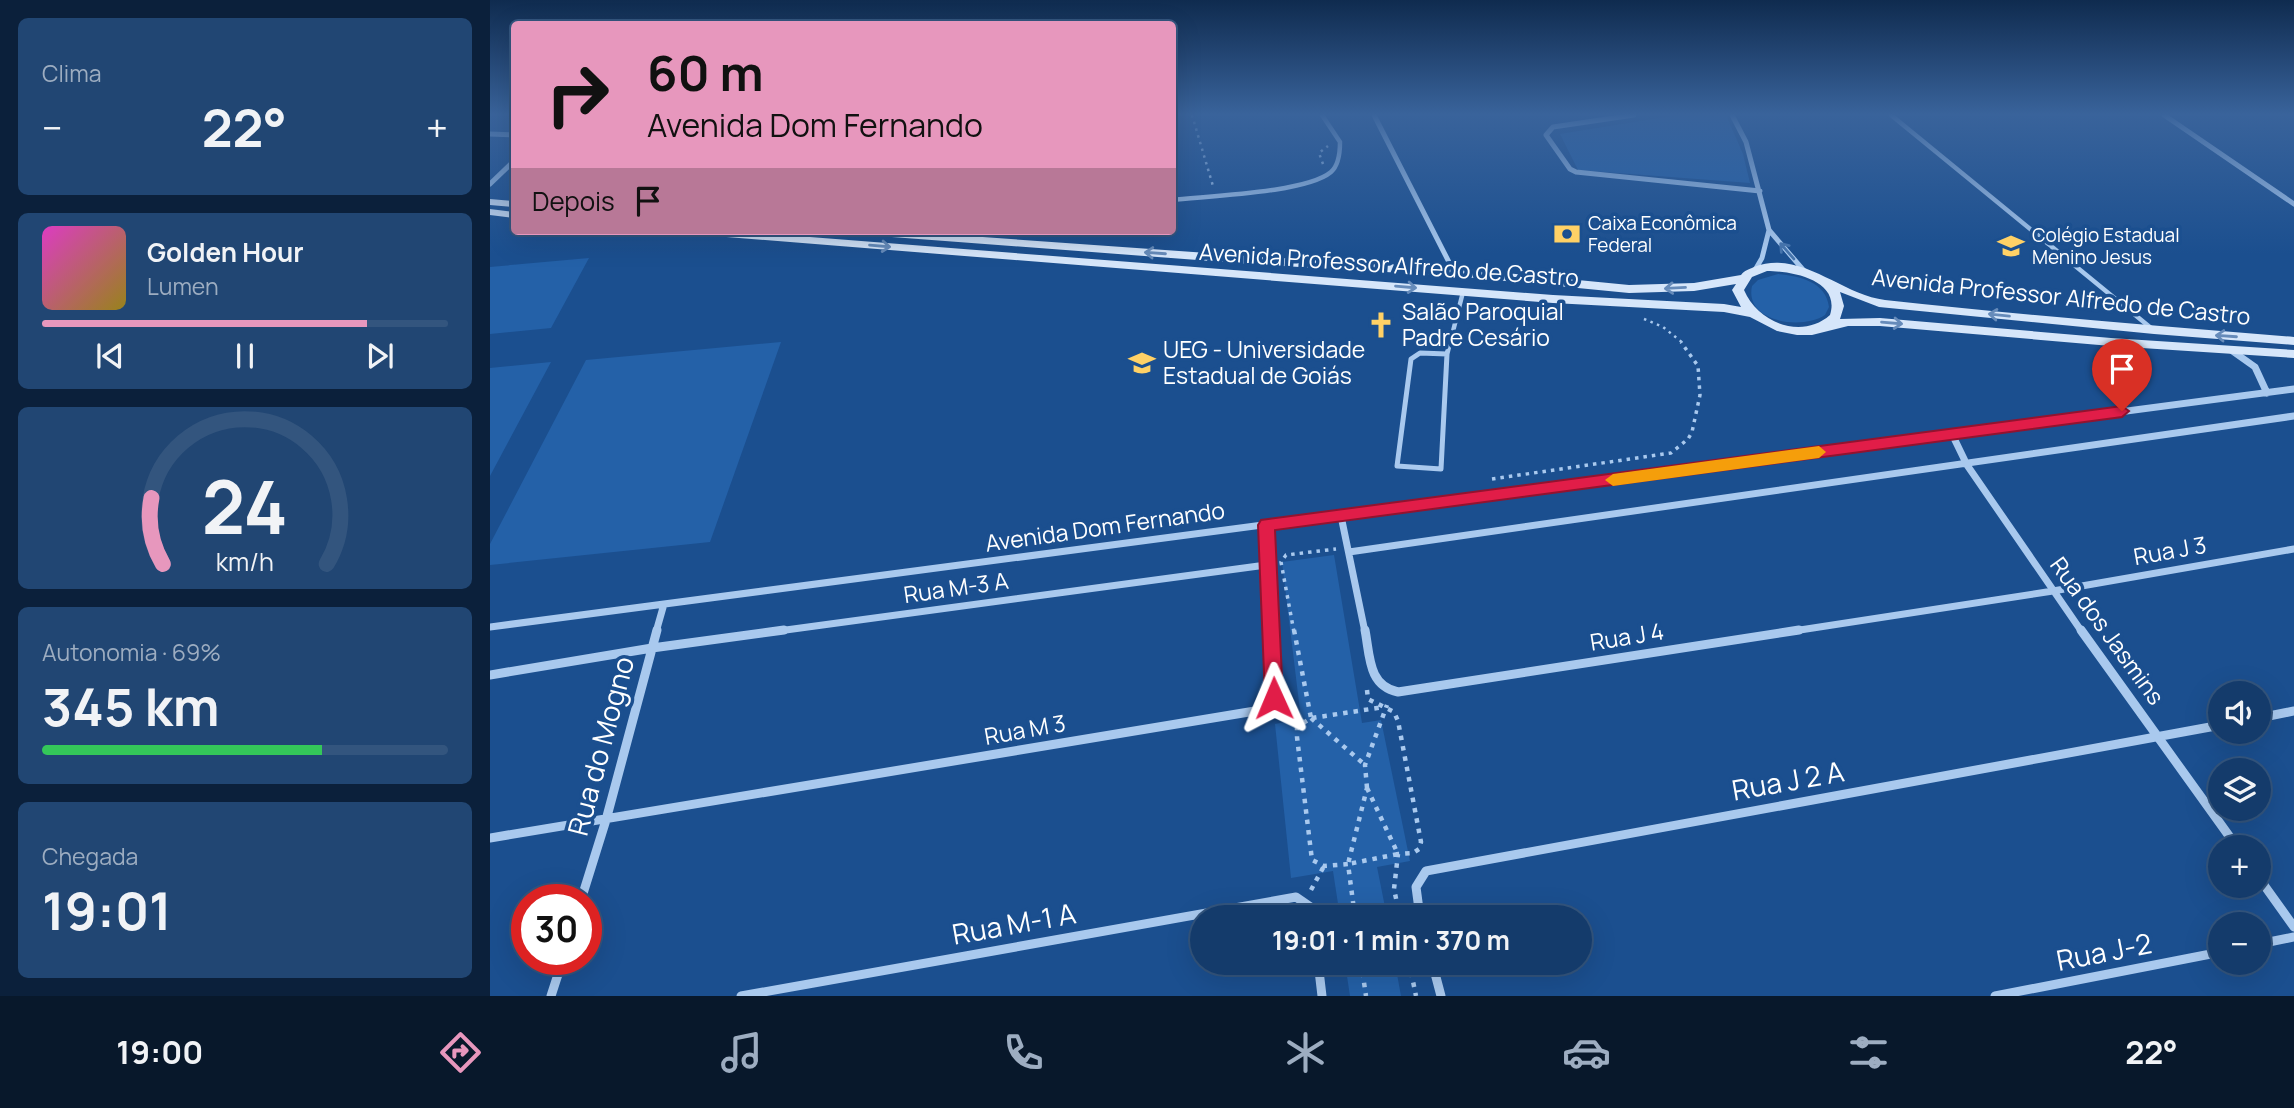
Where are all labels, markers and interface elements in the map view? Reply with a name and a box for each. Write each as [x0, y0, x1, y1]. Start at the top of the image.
text: 60 m [647, 39, 764, 106]
icon: right [532, 49, 623, 140]
text: Clima [42, 57, 101, 89]
text: 22° [202, 92, 287, 163]
text: − [42, 101, 63, 153]
text: + [426, 101, 448, 153]
text: Avenida Dom Fernando [647, 103, 983, 147]
icon: arrive [629, 182, 667, 220]
text: Depois [532, 183, 615, 219]
place label: Caixa Econômica Federal [1588, 210, 1737, 258]
bank icon: Caixa Econômica Federal [1552, 219, 1582, 249]
place label: Colégio Estadual Menino Jesus [2032, 222, 2180, 270]
school or university icon: Colégio Estadual Menino Jesus [1996, 231, 2026, 261]
text: Golden Hour [147, 234, 304, 270]
street label: Avenida Professor Alfredo de Castro [1198, 235, 1580, 293]
one-way arrow [868, 240, 890, 253]
one-way arrow [1779, 242, 1795, 260]
one-way arrow [1144, 246, 1167, 259]
street label: Avenida Professor Alfredo de Castro [1870, 260, 2252, 332]
text: Lumen [147, 270, 219, 302]
one-way arrow [1394, 281, 1416, 294]
one-way arrow [1664, 282, 1687, 295]
place label: Salão Paroquial Padre Cesário [1402, 295, 1564, 353]
one-way arrow [1989, 308, 2011, 321]
church icon: Salão Paroquial Padre Cesário [1366, 310, 1396, 340]
one-way arrow [1881, 317, 1903, 330]
one-way arrow [2215, 329, 2238, 342]
place label: UEG - Universidade Estadual de Goiás [1163, 333, 1365, 391]
icon: previous [91, 337, 129, 375]
icon: pause [226, 337, 264, 375]
icon: next [361, 337, 399, 375]
pin [2092, 339, 2152, 411]
school or university icon: UEG - Universidade Estadual de Goiás [1127, 348, 1157, 378]
icon: arrive [2103, 350, 2141, 388]
text: 24 [202, 456, 288, 556]
street label: Avenida Dom Fernando [983, 493, 1227, 559]
street label: Rua J 3 [2131, 528, 2209, 572]
text: km/h [216, 544, 274, 579]
street label: Rua dos Jasmins [2043, 550, 2172, 711]
street label: Rua M-3 A [901, 564, 1011, 610]
street label: Rua J 4 [1588, 614, 1666, 658]
text: Autonomia · 69% [42, 636, 221, 668]
street label: Rua do Mogno [558, 652, 642, 840]
position arrow [1237, 661, 1311, 735]
text: 345 km [42, 671, 219, 742]
map controls [2208, 681, 2271, 975]
button: sound [2208, 681, 2271, 744]
street label: Rua M 3 [982, 706, 1068, 752]
street label: Rua J 2 A [1729, 751, 1847, 809]
button: layers [2208, 758, 2271, 821]
button: + [2208, 835, 2271, 898]
text: Chegada [42, 840, 138, 872]
text: 19:01 [42, 875, 172, 946]
speed limit sign: 30 [511, 884, 602, 975]
street label: Rua M-1 A [949, 893, 1079, 953]
button: − [2208, 912, 2271, 975]
text: 19:01 · 1 min · 370 m [1272, 922, 1510, 958]
street label: Rua J-2 [2053, 923, 2155, 979]
icon: directions [436, 1028, 485, 1077]
icon: music [717, 1028, 766, 1077]
icon: phone [999, 1028, 1048, 1077]
icon: climate [1281, 1028, 1330, 1077]
icon: car [1562, 1028, 1611, 1077]
icon: filters [1844, 1028, 1893, 1077]
text: 19:00 [116, 1030, 203, 1074]
text: 22° [2125, 1030, 2178, 1074]

